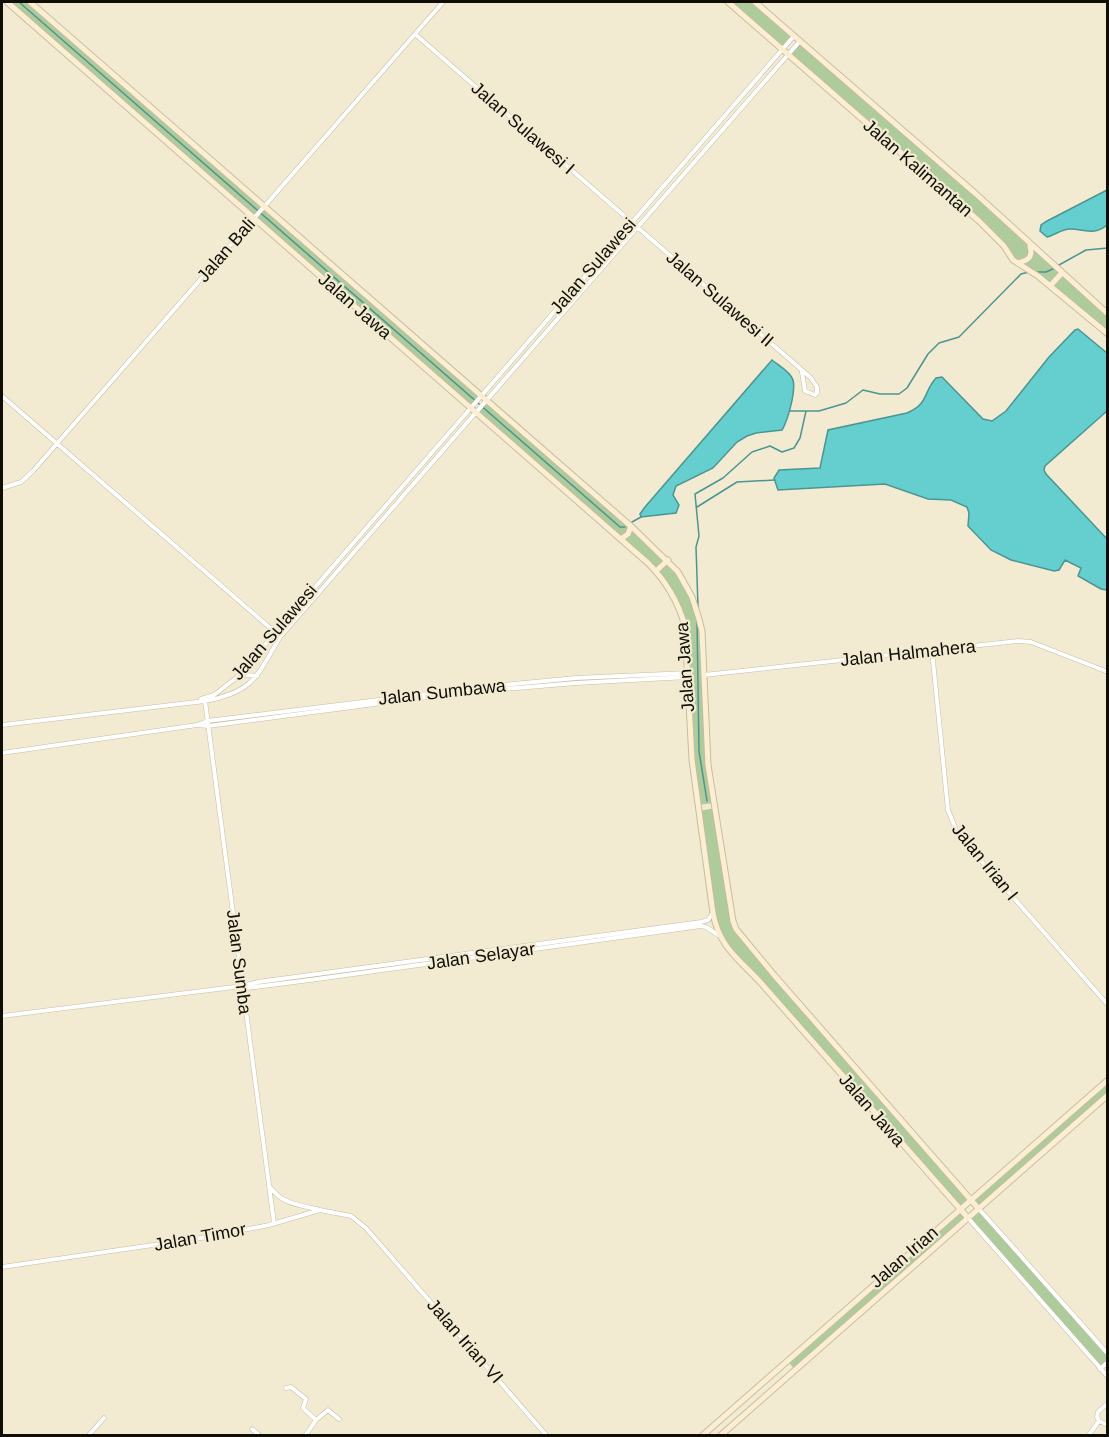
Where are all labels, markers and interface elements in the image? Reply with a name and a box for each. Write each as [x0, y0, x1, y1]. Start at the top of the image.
street label: Jalan Sulawesi I [467, 78, 579, 178]
street label: Jalan Kalimantan [859, 115, 977, 221]
street label: Jalan Bali [193, 214, 259, 286]
street label: Jalan Sulawesi [546, 214, 640, 318]
street label: Jalan Sulawesi II [662, 247, 778, 351]
street label: Jalan Jawa [314, 269, 396, 344]
street label: Jalan Sulawesi [227, 580, 321, 684]
street label: Jalan Jawa [672, 620, 698, 713]
street label: Jalan Halmahera [839, 636, 978, 670]
street label: Jalan Sumbawa [377, 675, 508, 709]
street label: Jalan Irian I [948, 820, 1022, 904]
street label: Jalan Sumba [223, 909, 255, 1016]
street label: Jalan Selayar [426, 939, 536, 973]
street label: Jalan Jawa [835, 1069, 910, 1151]
street label: Jalan Timor [152, 1219, 248, 1255]
street label: Jalan Irian [866, 1222, 942, 1292]
street label: Jalan Irian VI [423, 1295, 507, 1387]

